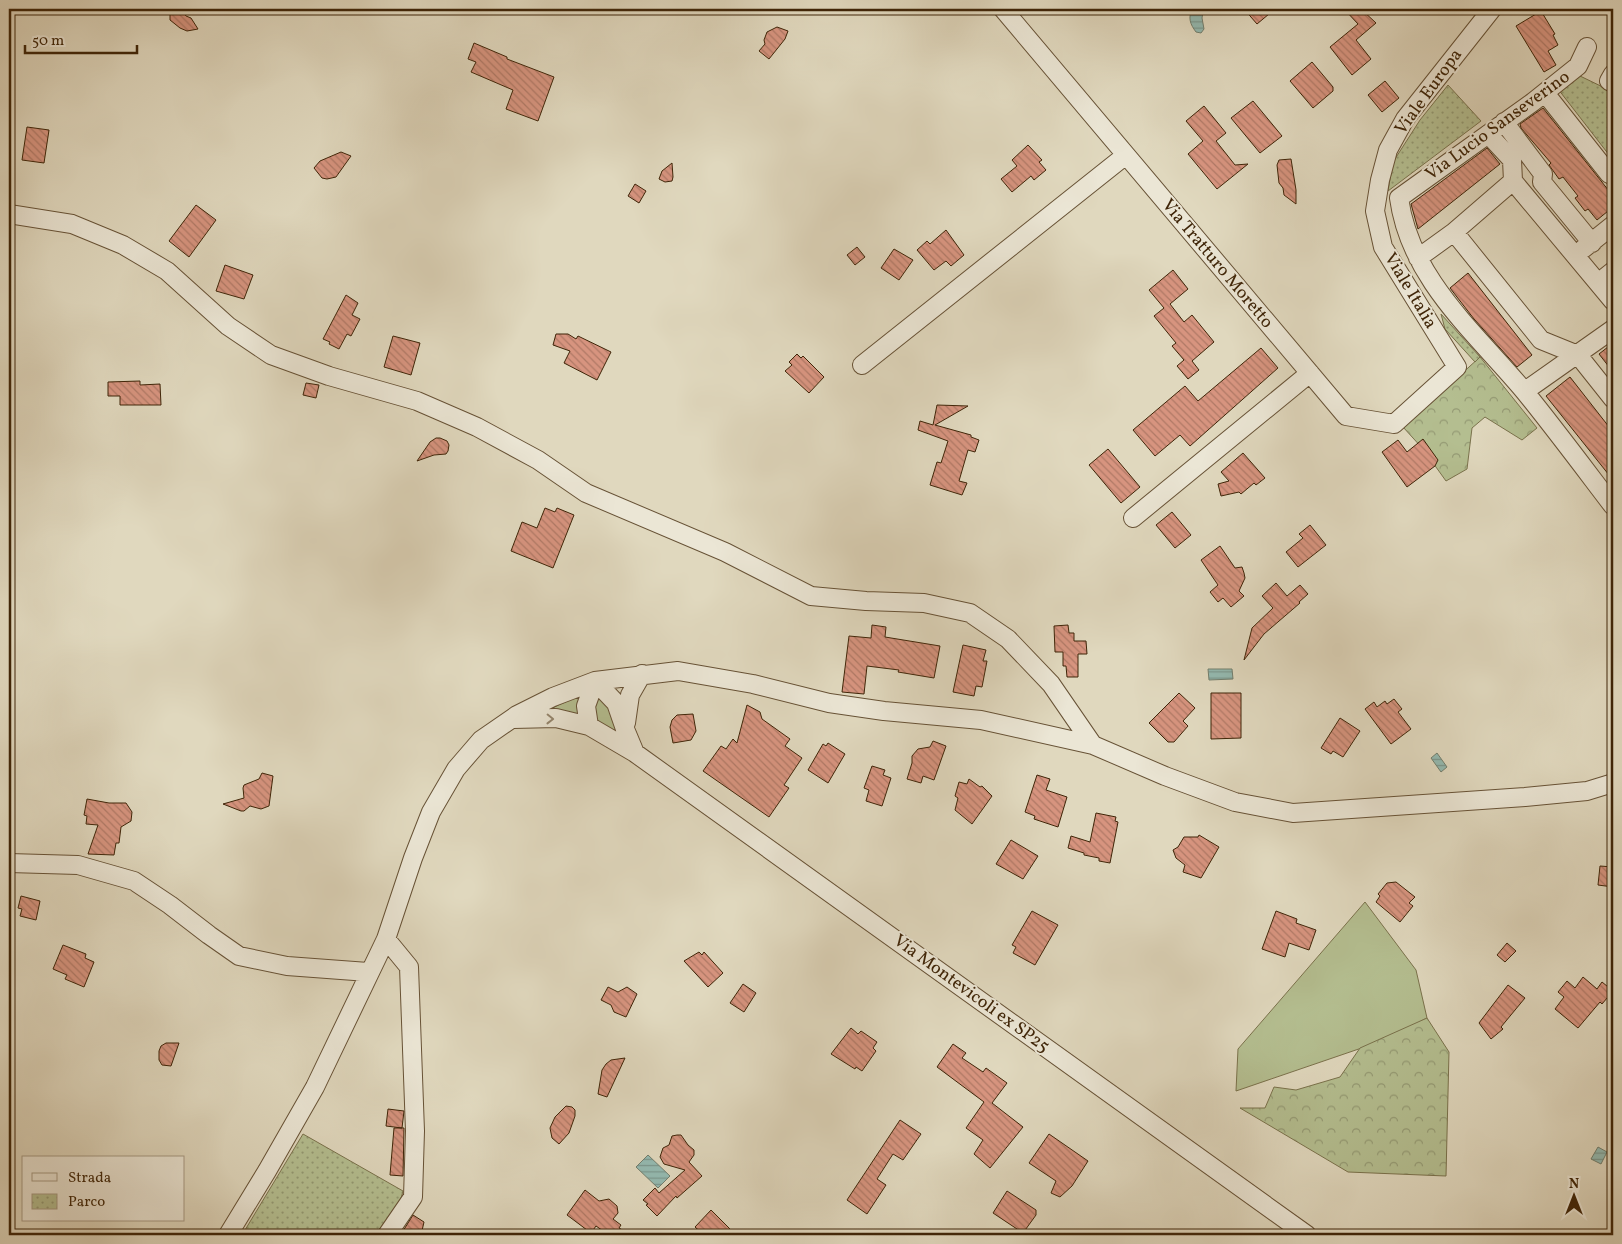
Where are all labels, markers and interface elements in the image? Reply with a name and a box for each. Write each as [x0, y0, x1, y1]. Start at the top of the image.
scale bar [25, 22, 138, 54]
text: 50 m [32, 31, 64, 52]
street label: Viale Europa [1389, 44, 1469, 140]
street label: Via Lucio Sanseverino [1421, 65, 1575, 187]
street label: Via Tratturo Moretto [1155, 194, 1279, 334]
street label: Viale Italia [1377, 248, 1443, 334]
one-way arrow [547, 714, 555, 724]
street label: Via Montevicoli ex SP25 [888, 929, 1054, 1059]
legend [22, 1156, 185, 1222]
text: Strada [68, 1168, 111, 1189]
north arrow [1550, 1172, 1600, 1222]
text: N [1569, 1175, 1579, 1194]
text: Parco [68, 1192, 105, 1213]

